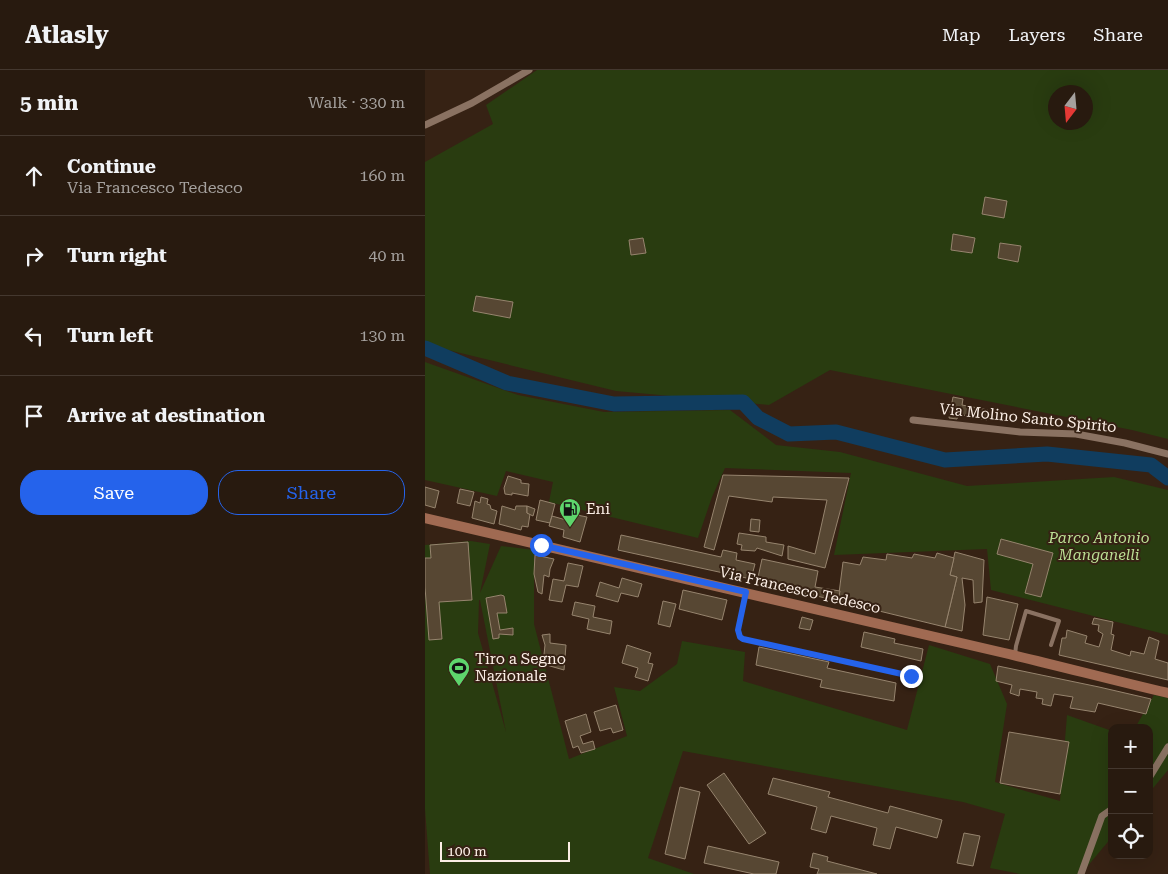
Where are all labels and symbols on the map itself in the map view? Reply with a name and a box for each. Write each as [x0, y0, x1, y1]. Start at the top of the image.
north arrow [1048, 85, 1093, 130]
street label: Via Molino Santo Spirito [939, 400, 1117, 436]
fuel station icon: Eni [558, 497, 582, 528]
place label: Eni [586, 500, 610, 518]
park label: Parco Antonio Manganelli [1047, 529, 1150, 564]
route start [530, 534, 553, 557]
street label: Via Francesco Tedesco [718, 563, 882, 617]
place label: Tiro a Segno Nazionale [475, 650, 566, 685]
sports icon: Tiro a Segno Nazionale [447, 656, 471, 687]
route end [900, 665, 923, 688]
scale bar [440, 839, 570, 862]

